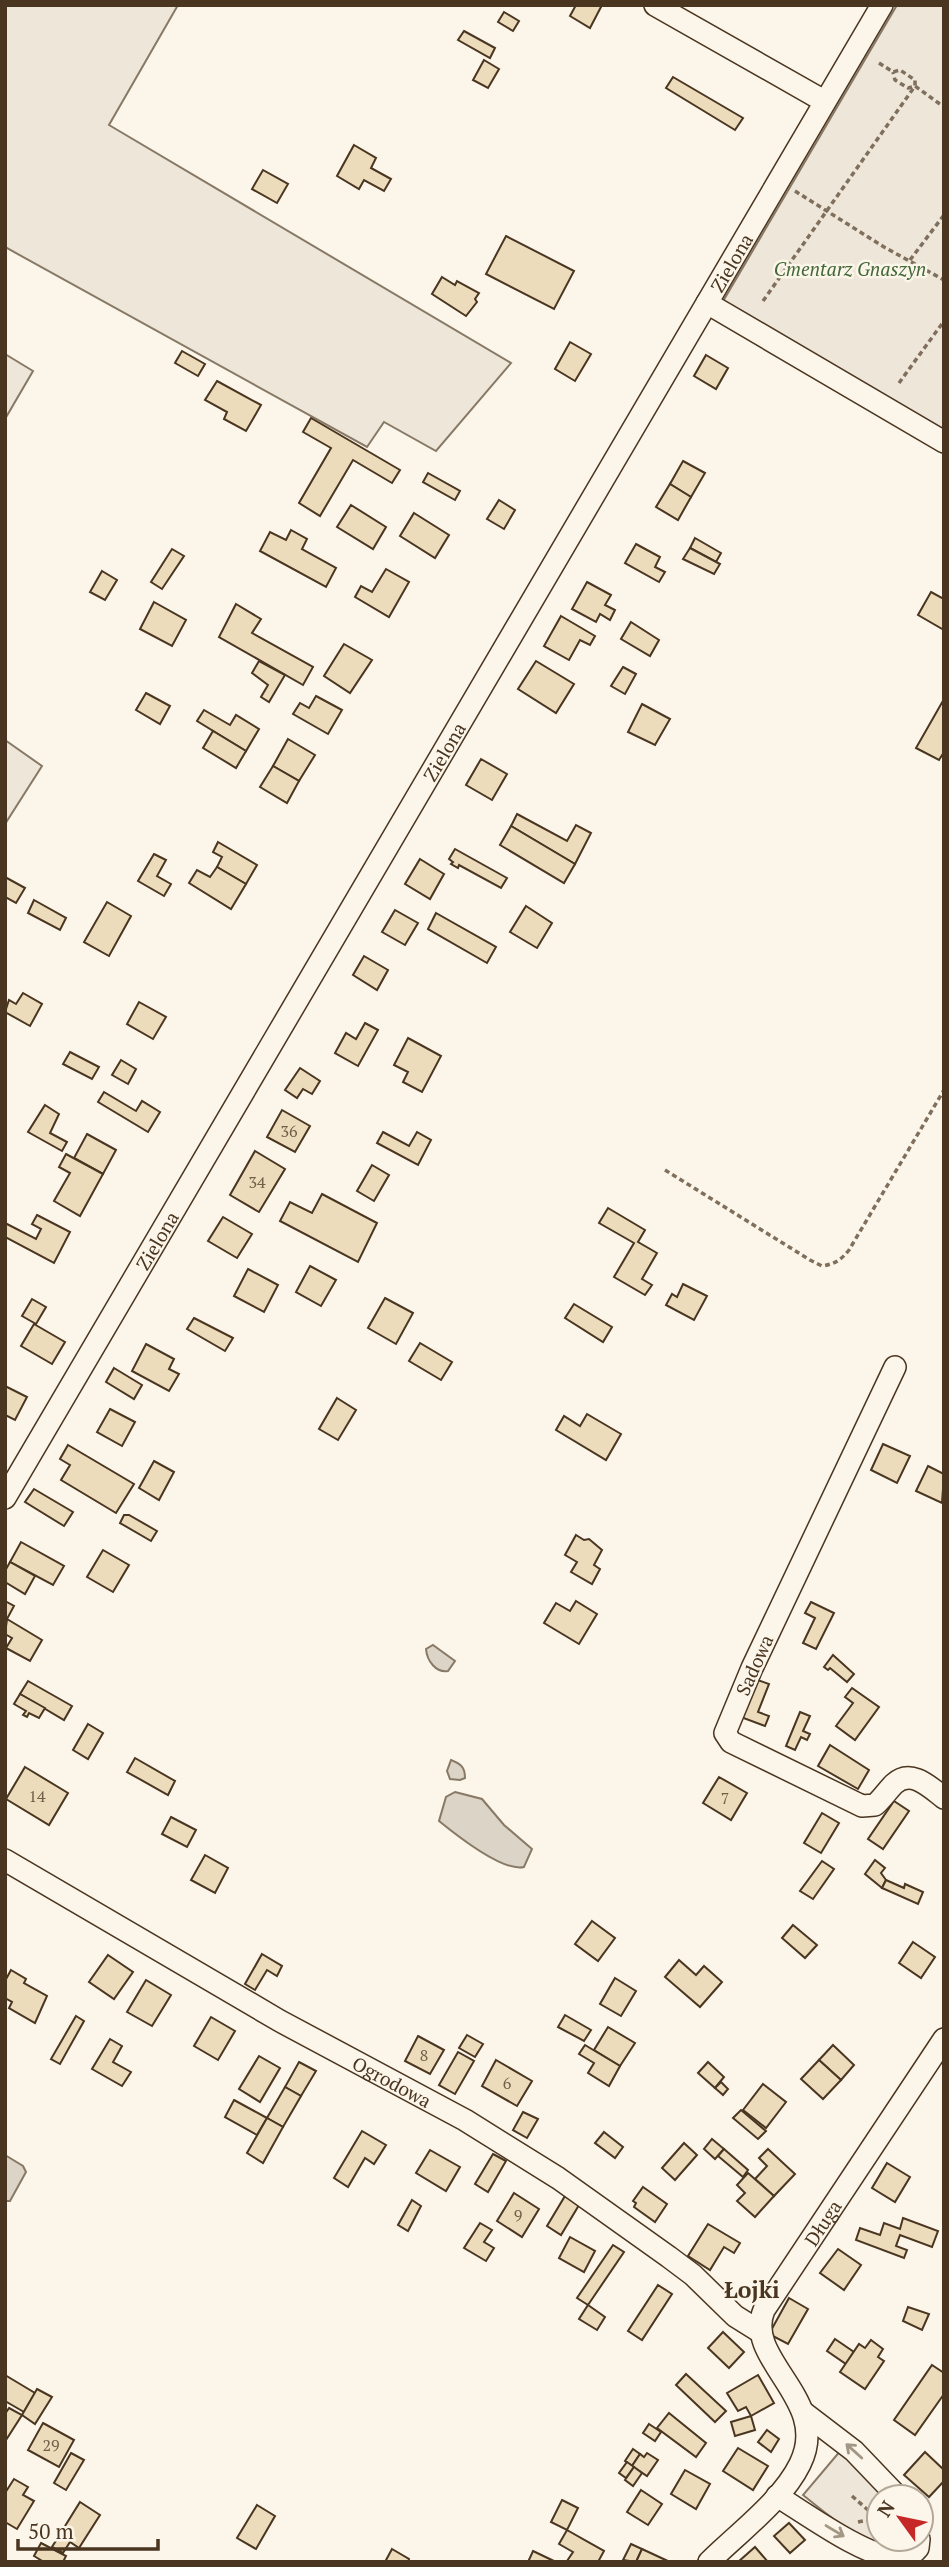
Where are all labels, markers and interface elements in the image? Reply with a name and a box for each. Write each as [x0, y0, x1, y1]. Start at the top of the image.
street label: Zielona [704, 228, 758, 296]
park label: Cmentarz Gnaszyn [774, 256, 926, 281]
street label: Zielona [417, 717, 471, 785]
house number: 36 [280, 1120, 298, 1142]
house number: 34 [248, 1171, 266, 1193]
street label: Zielona [129, 1206, 184, 1274]
street label: Sadowa [730, 1630, 779, 1699]
house number: 14 [28, 1785, 46, 1807]
house number: 7 [721, 1787, 729, 1809]
house number: 8 [420, 2044, 428, 2066]
street label: Ogrodowa [348, 2050, 436, 2113]
house number: 6 [503, 2072, 512, 2094]
street label: Długa [798, 2194, 847, 2250]
house number: 9 [514, 2204, 522, 2226]
district label: Łojki [724, 2274, 780, 2305]
house number: 29 [42, 2434, 60, 2456]
one-way arrow [845, 2443, 863, 2459]
north arrow [865, 2483, 935, 2553]
text: N [871, 2495, 900, 2521]
scale bar [18, 2508, 158, 2552]
text: 50 m [28, 2517, 74, 2545]
one-way arrow [825, 2525, 845, 2539]

